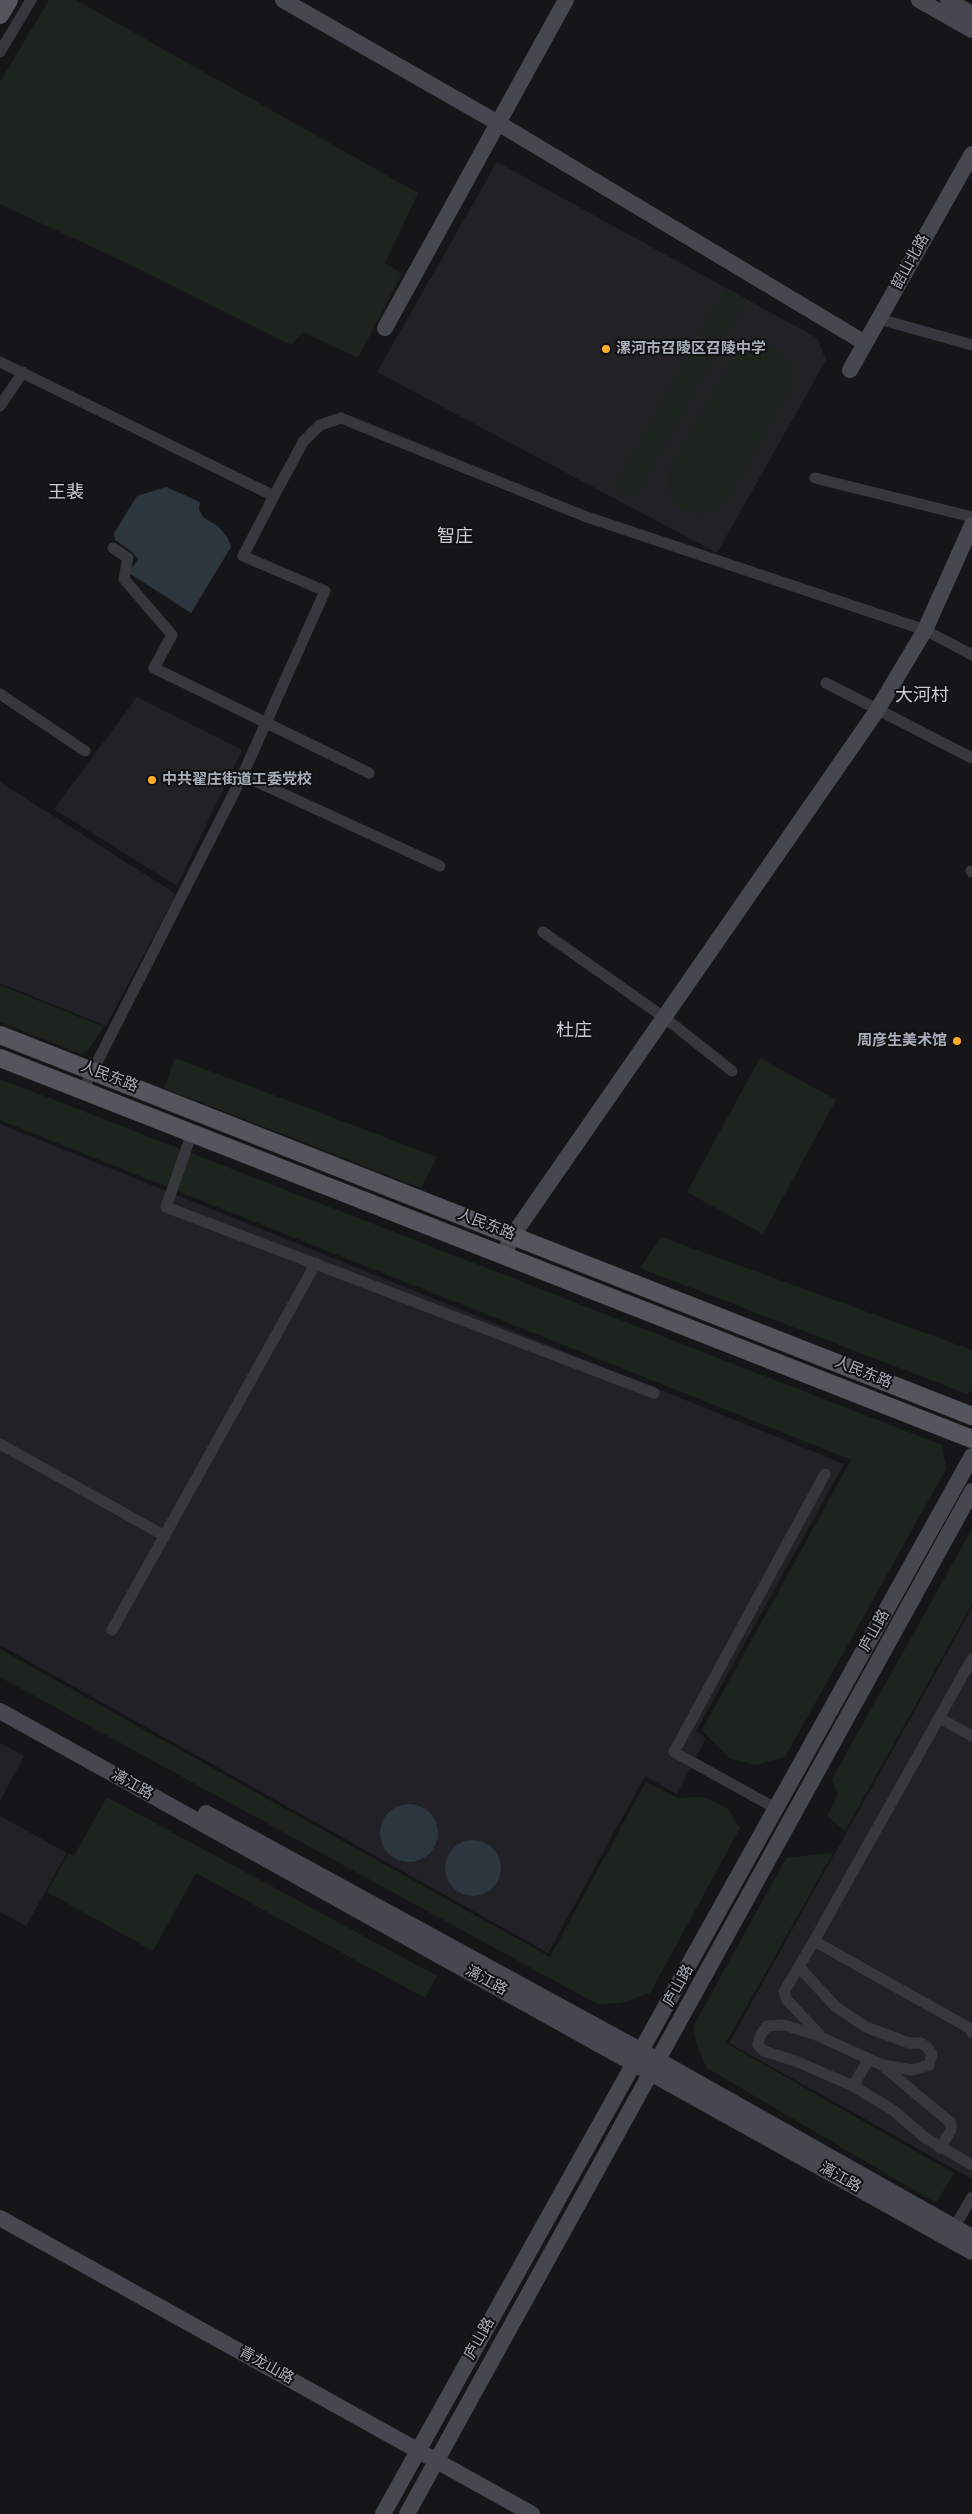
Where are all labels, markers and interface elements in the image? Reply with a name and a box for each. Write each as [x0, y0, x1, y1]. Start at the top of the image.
street label: 韶山北路 [889, 231, 933, 293]
place label: 漯河市召陵区召陵中学 [616, 340, 766, 358]
marker: 漯河市召陵区召陵中学 [600, 343, 612, 355]
district label: 王裴 [48, 482, 84, 504]
district label: 智庄 [437, 526, 473, 548]
district label: 大河村 [895, 685, 949, 707]
place label: 中共翟庄街道工委党校 [162, 771, 312, 789]
marker: 中共翟庄街道工委党校 [146, 774, 158, 786]
district label: 杜庄 [556, 1020, 592, 1042]
place label: 周彦生美术馆 [857, 1032, 947, 1050]
marker: 周彦生美术馆 [951, 1035, 963, 1047]
street label: 人民东路 [78, 1058, 140, 1096]
street label: 人民东路 [455, 1206, 517, 1244]
street label: 人民东路 [832, 1353, 894, 1393]
street label: 庐山路 [856, 1607, 894, 1655]
street label: 漓江路 [108, 1766, 156, 1804]
street label: 漓江路 [462, 1962, 510, 2000]
street label: 庐山路 [660, 1962, 698, 2010]
street label: 漓江路 [816, 2159, 864, 2197]
street label: 庐山路 [461, 2315, 499, 2363]
street label: 青龙山路 [235, 2344, 297, 2388]

